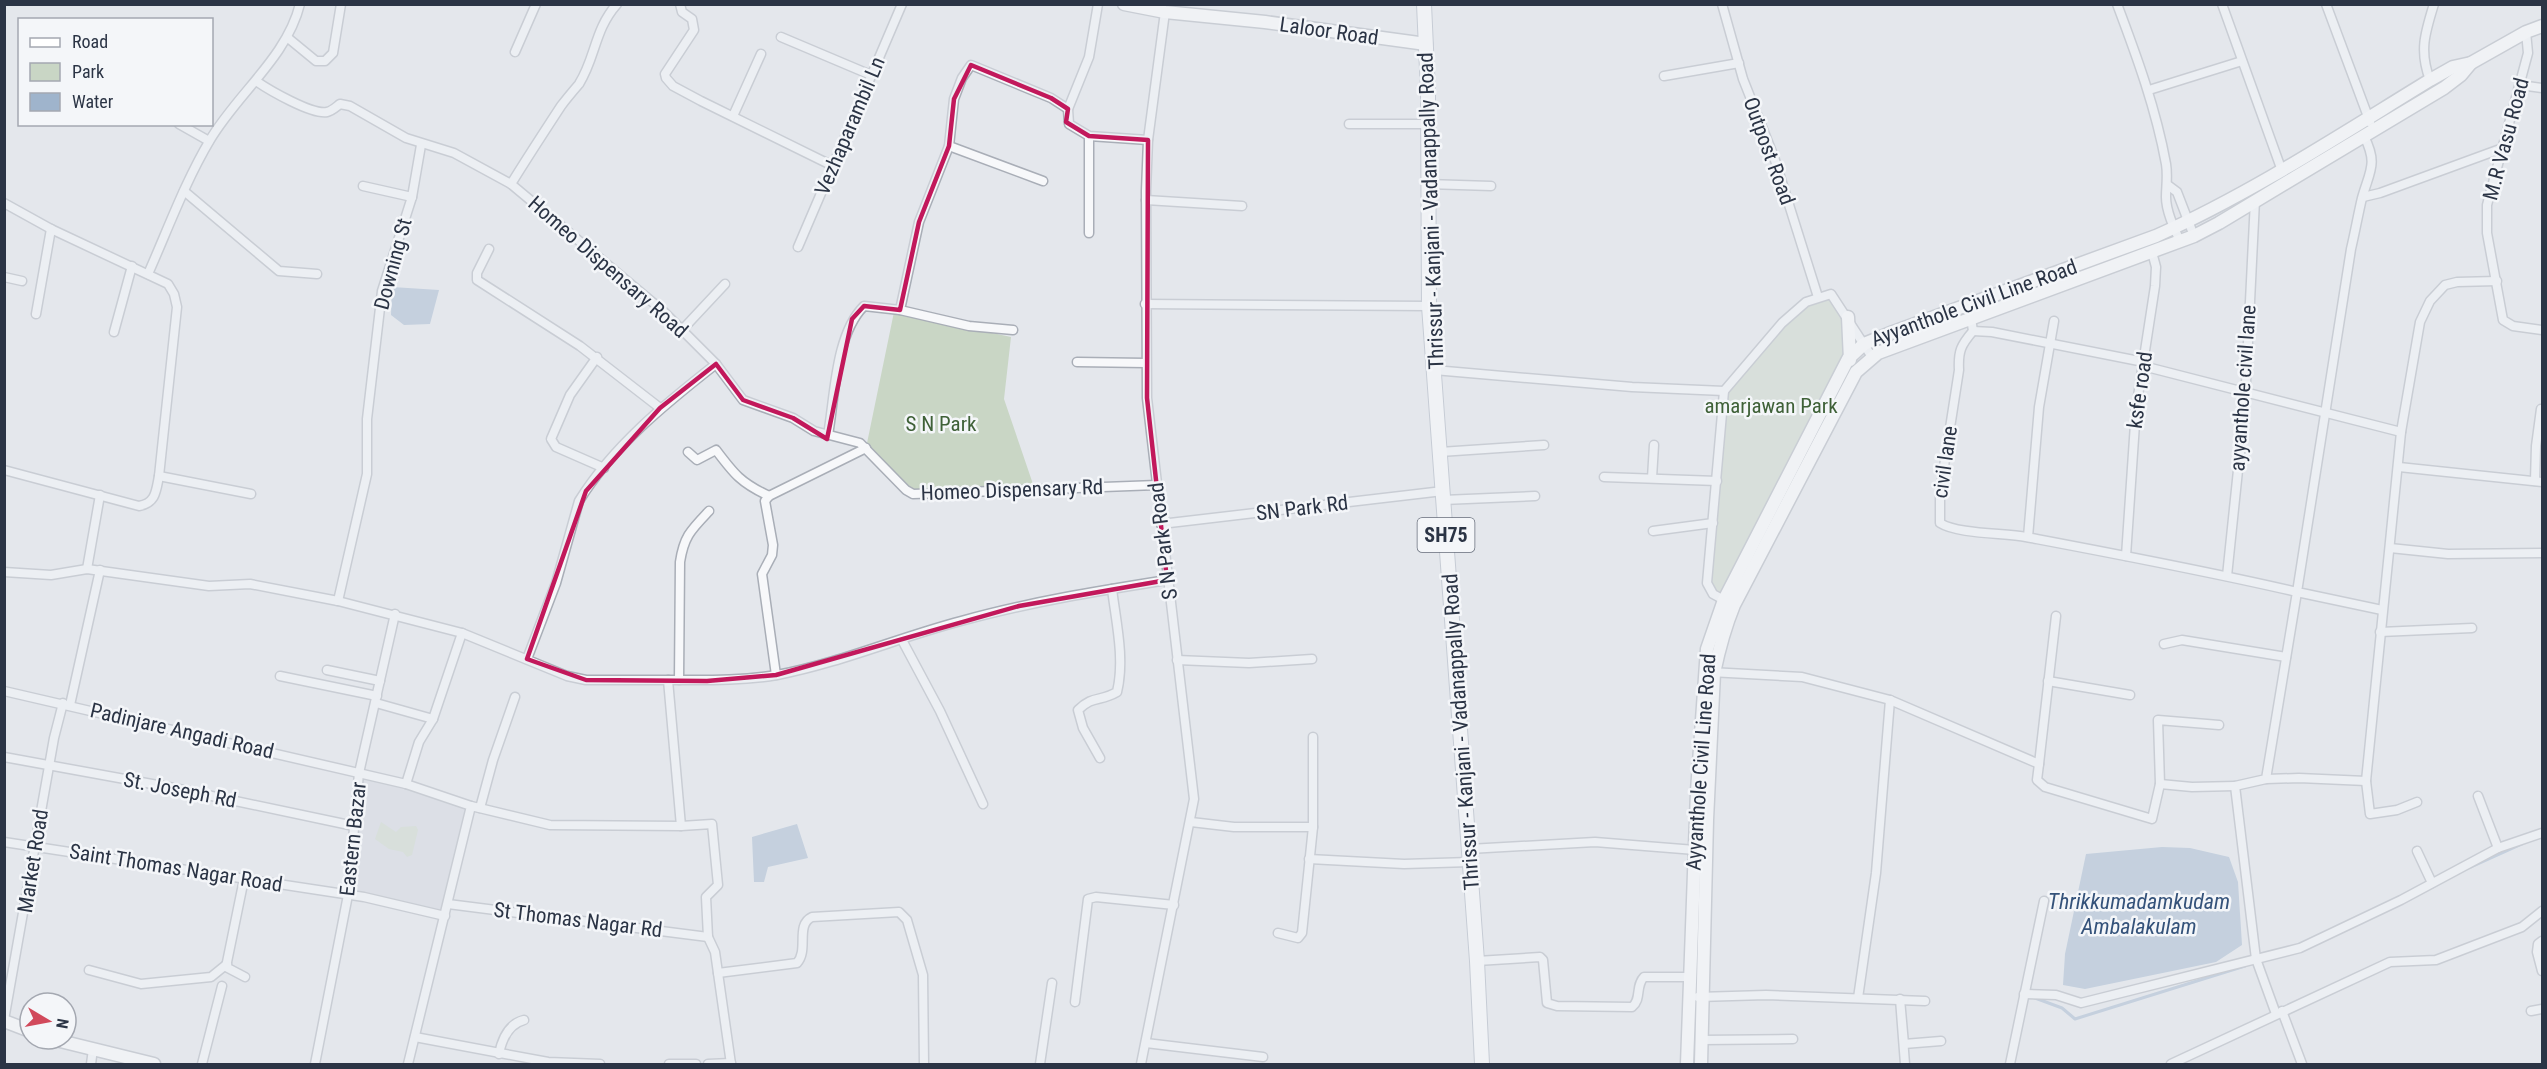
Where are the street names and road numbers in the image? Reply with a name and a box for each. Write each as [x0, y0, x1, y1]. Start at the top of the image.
street label: Laloor Road [1278, 12, 1380, 50]
street label: Thrissur - Kanjani - Vadanappally Road [1413, 52, 1449, 370]
street label: Vezhaparambil Ln [810, 53, 890, 199]
street label: M.R Vasu Road [2478, 75, 2534, 203]
street label: Outpost Road [1738, 94, 1800, 208]
street label: Homeo Dispensary Road [523, 191, 693, 343]
street label: Downing St [369, 216, 417, 312]
street label: Ayyanthole Civil Line Road [1868, 255, 2080, 351]
street label: ayyanthole civil lane [2225, 304, 2261, 472]
street label: ksfe road [2123, 350, 2157, 430]
street label: civil lane [1928, 424, 1962, 500]
street label: Homeo Dispensary Rd [920, 475, 1104, 505]
street label: S N Park Road [1144, 481, 1182, 601]
street label: SN Park Rd [1255, 490, 1349, 526]
road number: SH75 [1418, 518, 1474, 552]
street label: Thrissur - Kanjani - Vadanappally Road [1438, 573, 1484, 891]
street label: Ayyanthole Civil Line Road [1681, 653, 1721, 871]
street label: Padinjare Angadi Road [88, 698, 276, 764]
street label: St. Joseph Rd [122, 767, 238, 813]
street label: Eastern Bazar [335, 781, 371, 897]
street label: Market Road [13, 807, 53, 915]
street label: Saint Thomas Nagar Road [68, 839, 284, 897]
street label: St Thomas Nagar Rd [492, 898, 664, 942]

